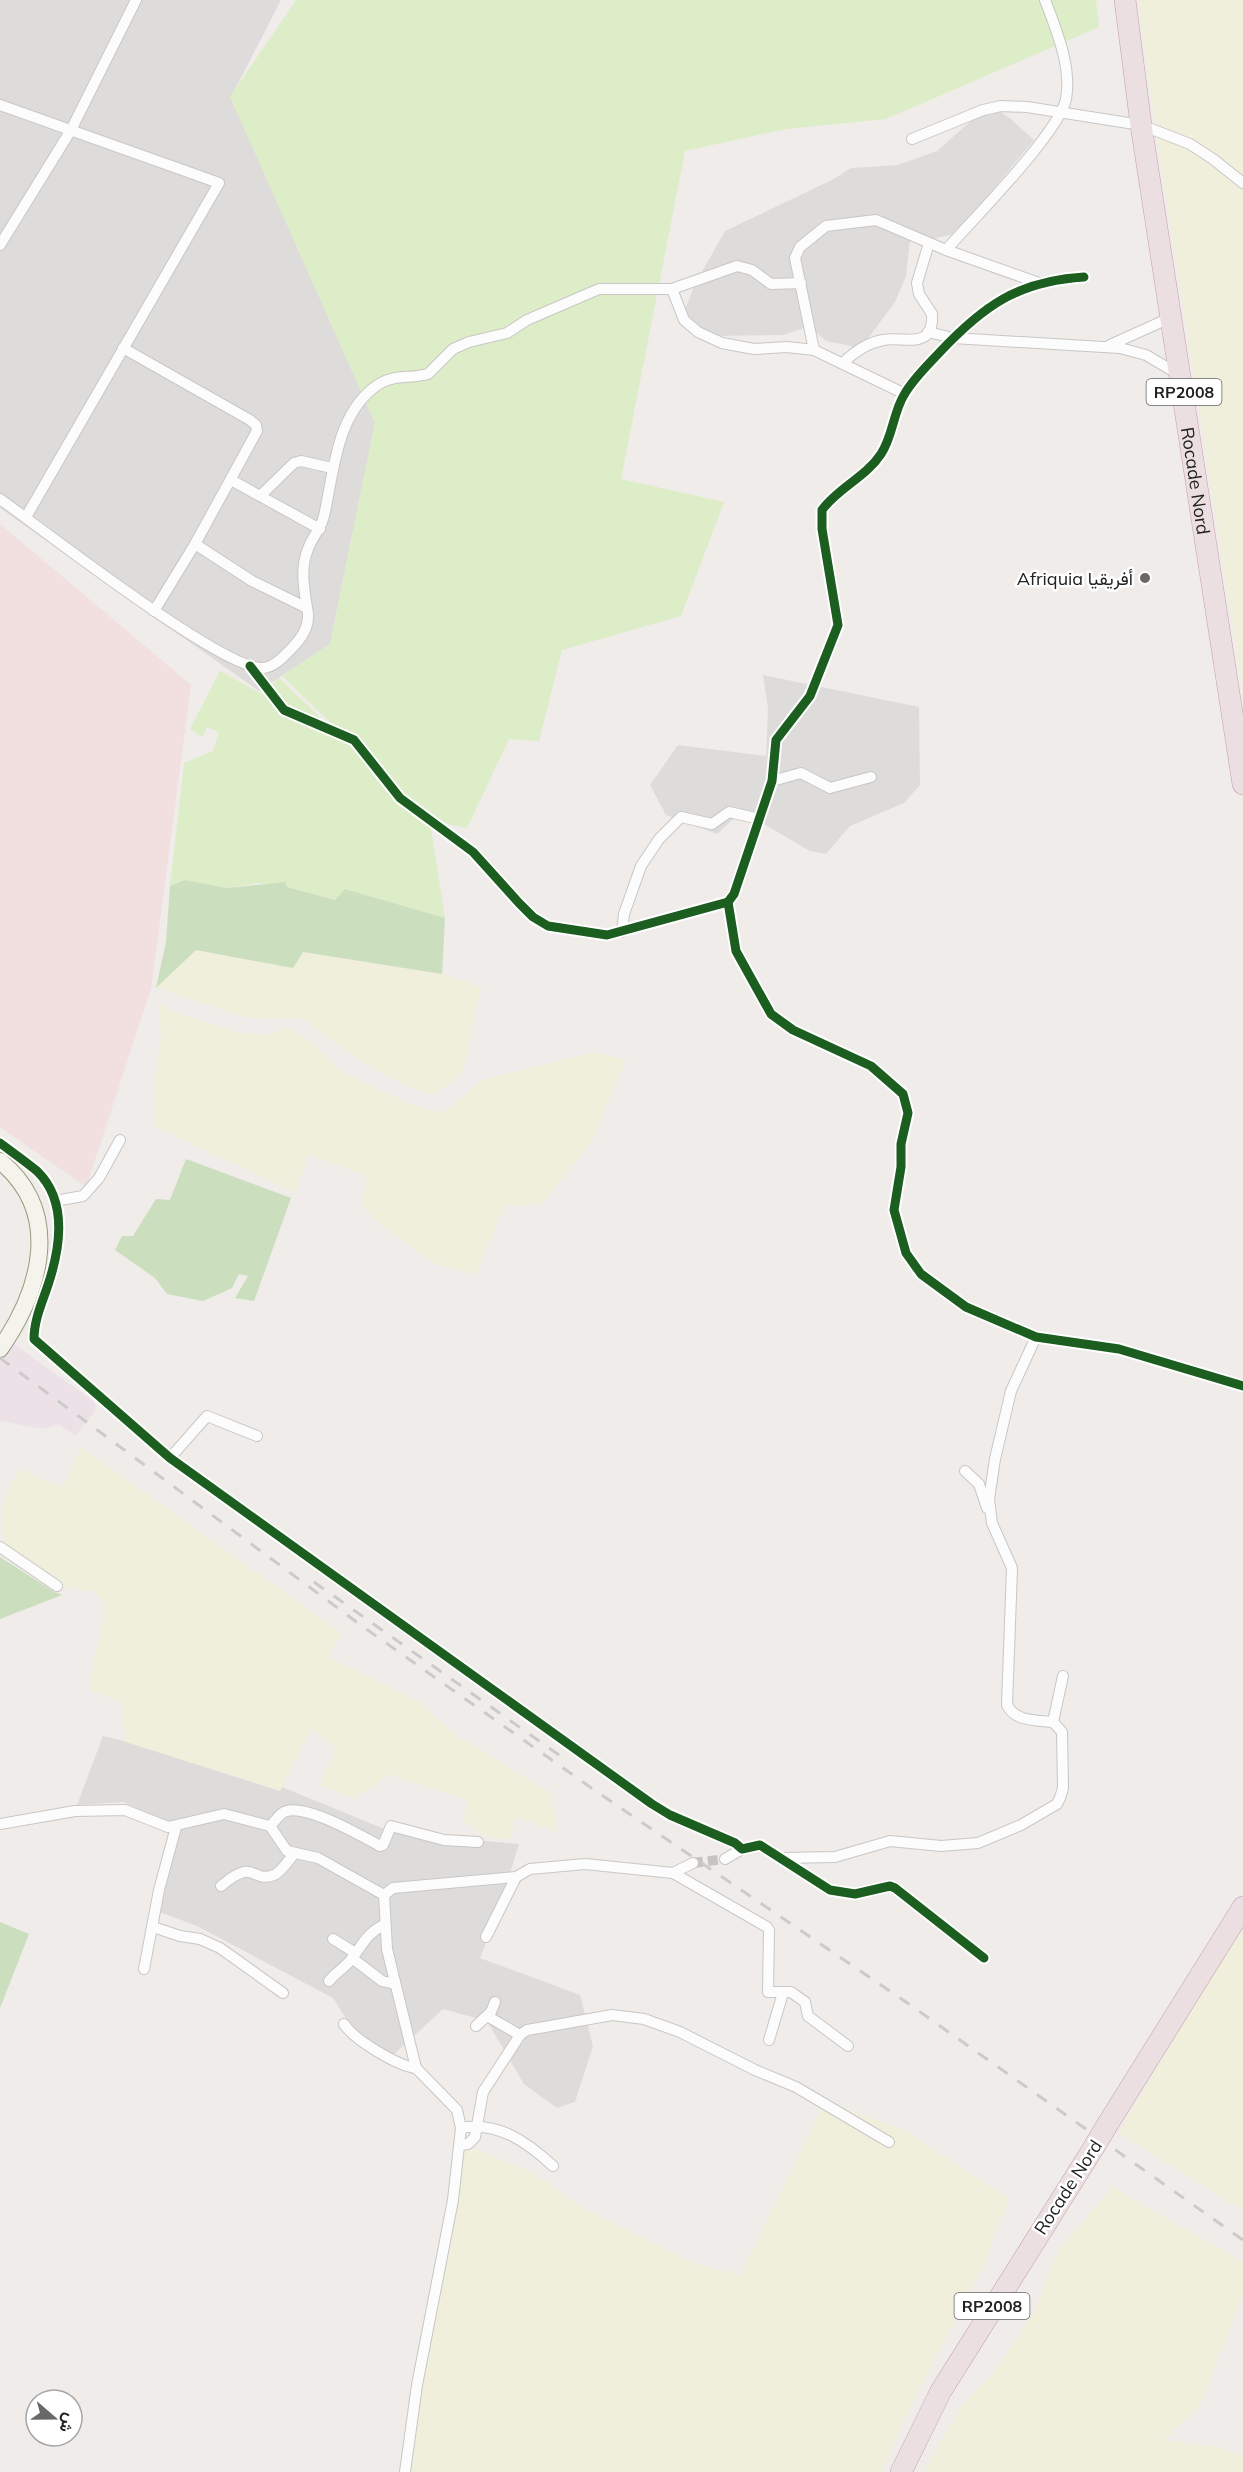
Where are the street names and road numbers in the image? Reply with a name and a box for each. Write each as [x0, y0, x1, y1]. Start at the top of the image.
road number: RP2008 [1146, 379, 1222, 405]
street label: Rocade Nord [1176, 425, 1216, 536]
street label: Rocade Nord [1029, 2135, 1107, 2239]
road number: RP2008 [954, 2293, 1030, 2319]

